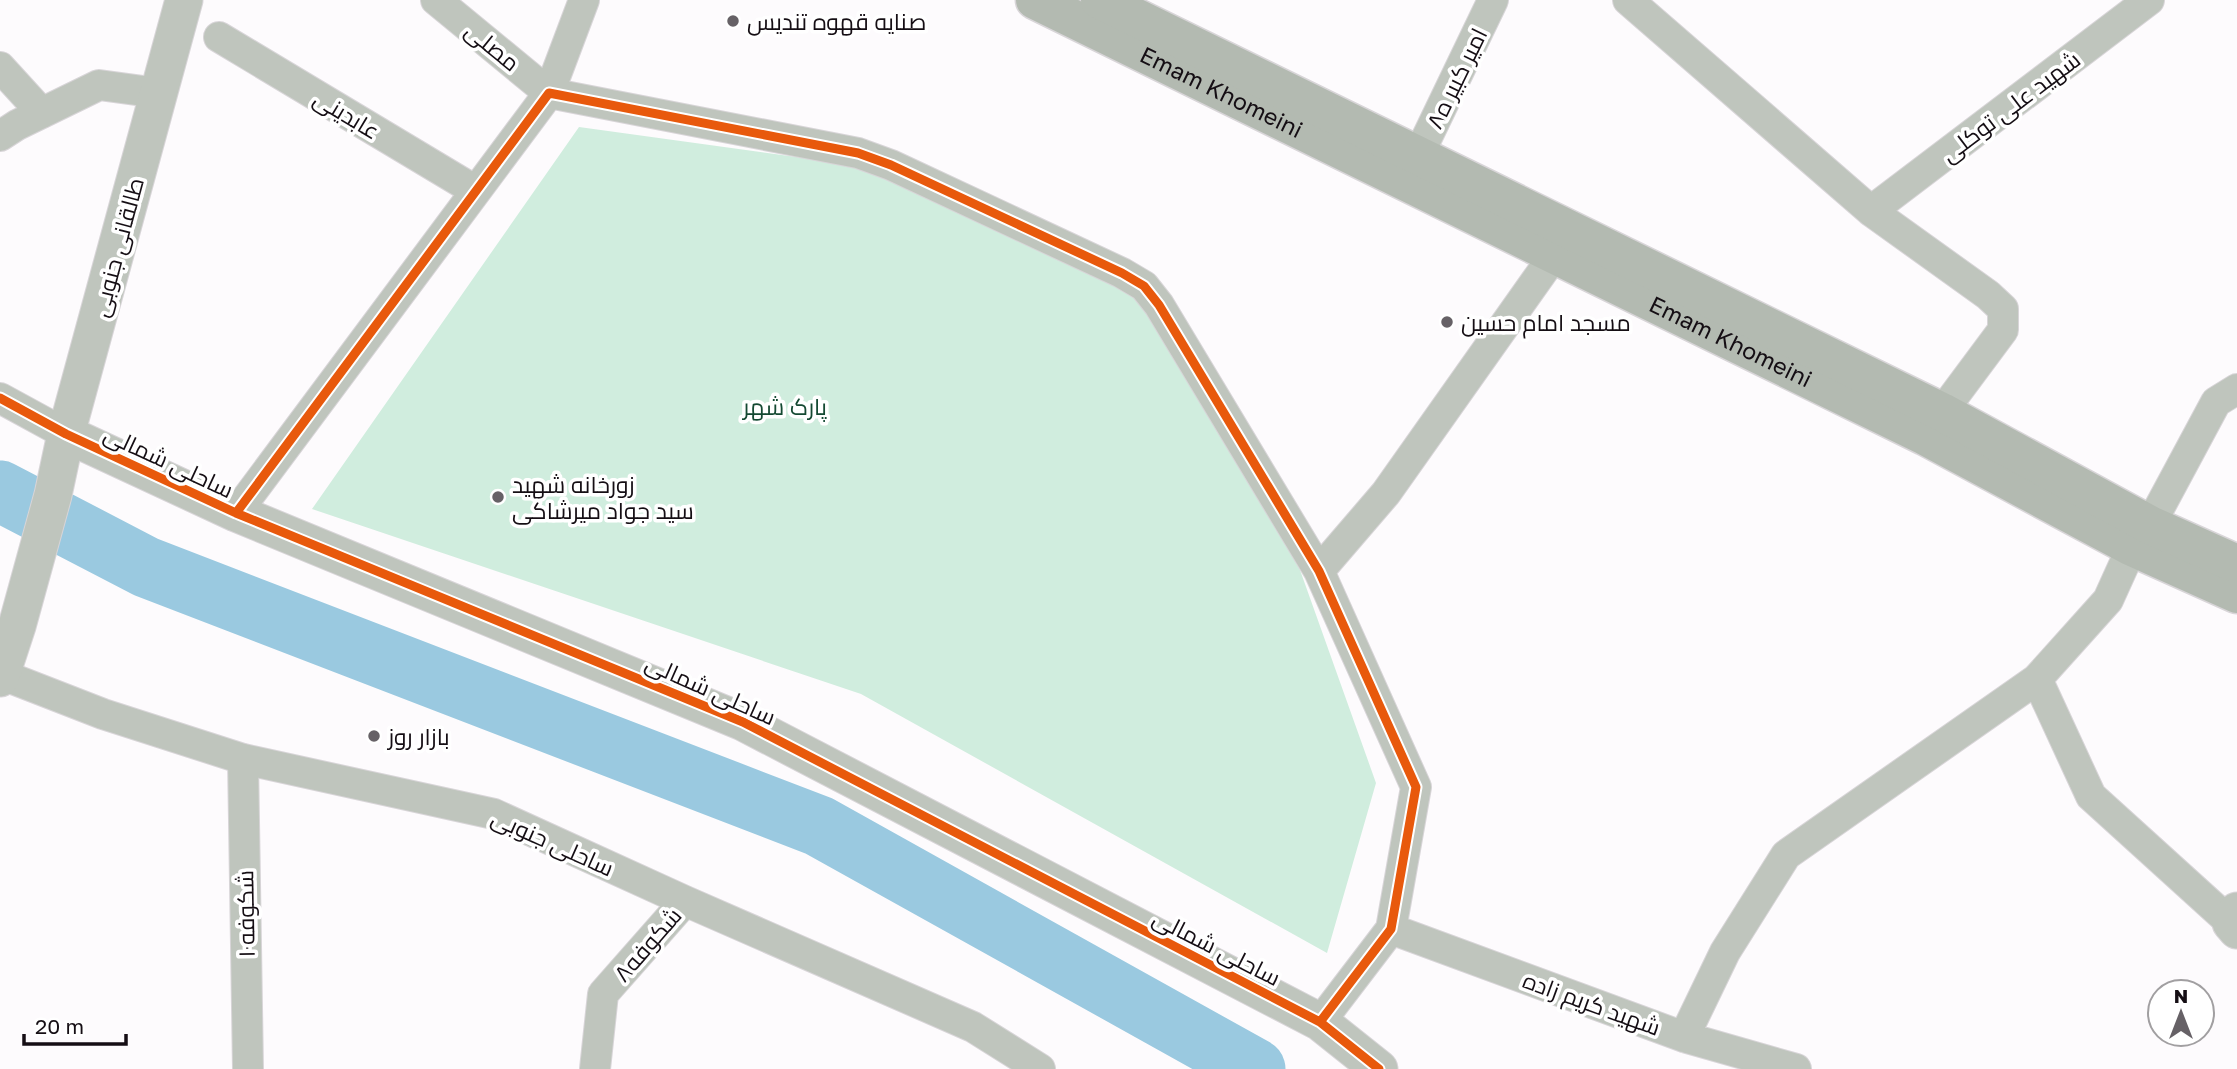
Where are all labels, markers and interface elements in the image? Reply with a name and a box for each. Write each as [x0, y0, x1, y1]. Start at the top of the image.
place label: صنایه قهوه تندیس [747, 7, 926, 36]
marker: صنایه قهوه تندیس [725, 13, 741, 29]
street label: مصلی [460, 16, 526, 77]
street label: امیر کبیر ه۸ [1420, 23, 1492, 133]
street label: Emam Khomeini [1136, 40, 1308, 143]
street label: شهید علی توکلی [1935, 45, 2086, 168]
street label: عابدینی [308, 83, 385, 145]
street label: طالقانی جنوبی [85, 174, 150, 320]
street label: Emam Khomeini [1645, 289, 1817, 393]
place label: مسجد امام حسین [1461, 308, 1631, 339]
marker: مسجد امام حسین [1439, 314, 1455, 330]
park label: پارک شهر [741, 392, 827, 422]
street label: ساحلی شمالی [99, 419, 238, 504]
place label: زورخانه شهید سید جواد میرشاکی [512, 470, 694, 525]
marker: زورخانه شهید سید جواد میرشاکی [490, 489, 506, 505]
street label: ساحلی شمالی [641, 648, 781, 731]
place label: بازار روز [386, 722, 450, 750]
marker: بازار روز [366, 728, 382, 744]
street label: ساحلی جنوبی [487, 803, 619, 882]
street label: شکوفه۱۰ [230, 870, 260, 958]
street label: شکوفه۸ [607, 901, 687, 987]
street label: ساحلی شمالی [1148, 903, 1286, 992]
street label: شهید کریم زاده [1518, 965, 1665, 1044]
north arrow [2146, 978, 2216, 1048]
text: N [2174, 984, 2188, 1007]
scale bar [24, 1002, 126, 1046]
text: 20 m [35, 1013, 84, 1039]

